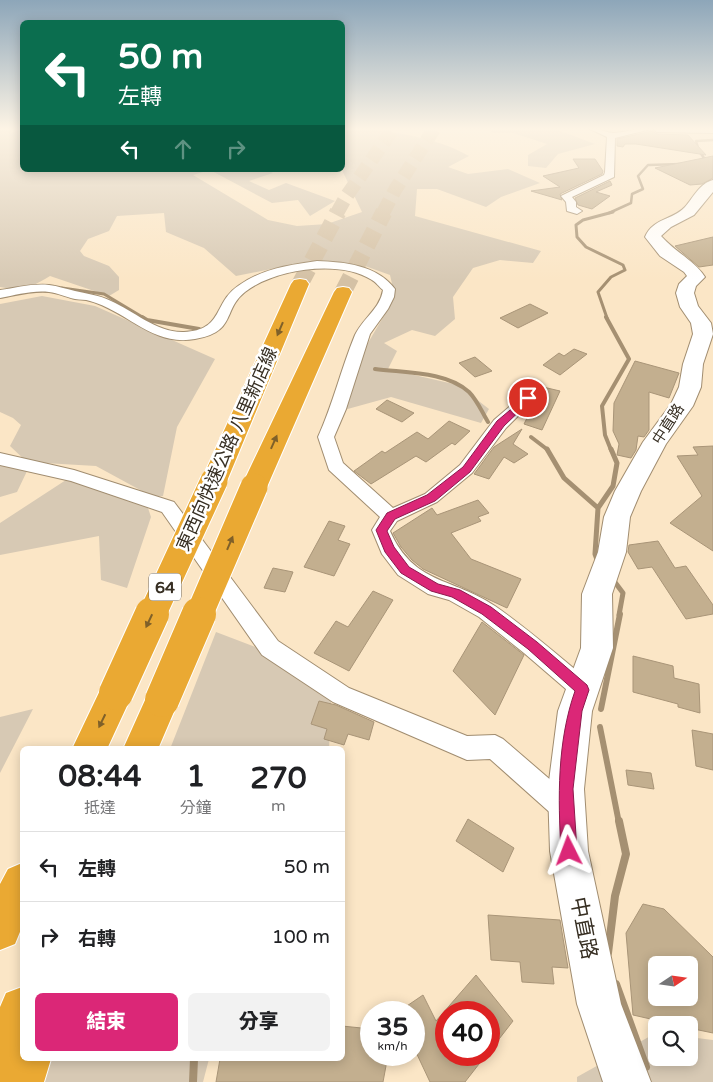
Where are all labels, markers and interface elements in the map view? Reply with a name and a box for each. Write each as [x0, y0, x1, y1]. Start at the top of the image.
text: 50 m [118, 36, 203, 78]
icon: left [35, 40, 100, 105]
text: 左轉 [118, 84, 162, 110]
icon: left [116, 135, 144, 163]
icon: ahead [169, 135, 197, 163]
icon: right [222, 135, 250, 163]
one-way arrow [276, 322, 284, 336]
street label: 東西向快速公路 八里新店線 [172, 344, 282, 554]
pin [507, 377, 549, 419]
icon: arrive [514, 384, 542, 412]
street label: 中直路 [648, 400, 688, 448]
one-way arrow [271, 435, 279, 449]
one-way arrow [226, 536, 234, 550]
road number: 64 [149, 574, 181, 600]
one-way arrow [145, 614, 153, 628]
one-way arrow [98, 714, 106, 728]
text: 08:44 [58, 758, 141, 795]
text: 1 [186, 758, 205, 795]
text: 270 [250, 760, 307, 797]
text: m [271, 796, 286, 816]
text: 抵達 [84, 798, 116, 818]
text: 分鐘 [180, 798, 212, 818]
position arrow [542, 824, 594, 876]
icon: left [35, 853, 63, 881]
text: 50 m [284, 856, 330, 878]
text: 左轉 [78, 858, 116, 880]
street label: 中直路 [565, 895, 602, 961]
icon: right [35, 923, 63, 951]
text: 100 m [272, 926, 330, 948]
text: 右轉 [78, 928, 116, 950]
north arrow [648, 956, 698, 1006]
map controls [648, 956, 698, 1066]
button: 結束 [35, 993, 178, 1051]
button: 分享 [188, 993, 330, 1051]
speed limit sign: 40 [435, 1001, 500, 1066]
text: 35 [377, 1012, 408, 1042]
button: search [648, 1016, 698, 1066]
text: km/h [377, 1039, 408, 1053]

